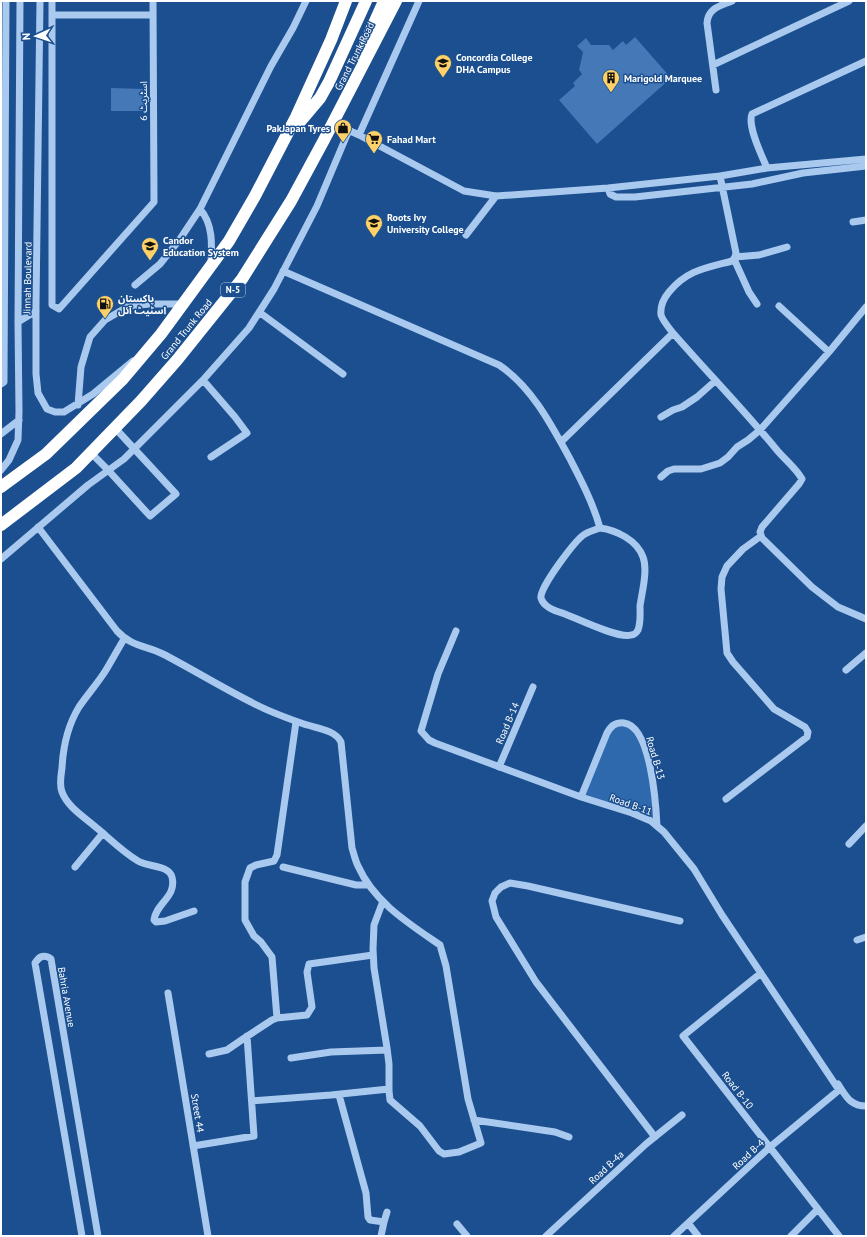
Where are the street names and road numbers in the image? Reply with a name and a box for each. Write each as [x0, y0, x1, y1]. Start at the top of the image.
street label: Grand Trunk Road [332, 20, 377, 92]
street label: اسٹریٹ 6 [137, 81, 150, 121]
street label: Jinnah Boulevard [20, 242, 35, 315]
road number: N-5 [221, 283, 245, 297]
street label: Grand Trunk Road [158, 296, 215, 362]
street label: Road B-14 [493, 700, 522, 746]
street label: Road B-13 [643, 735, 668, 781]
street label: Road B-11 [608, 791, 654, 818]
street label: Bahria Avenue [55, 966, 78, 1028]
street label: Road B-10 [719, 1069, 757, 1112]
street label: Street 44 [188, 1093, 207, 1134]
street label: Road B-4 [730, 1136, 767, 1172]
street label: Road B-4a [586, 1148, 627, 1187]

